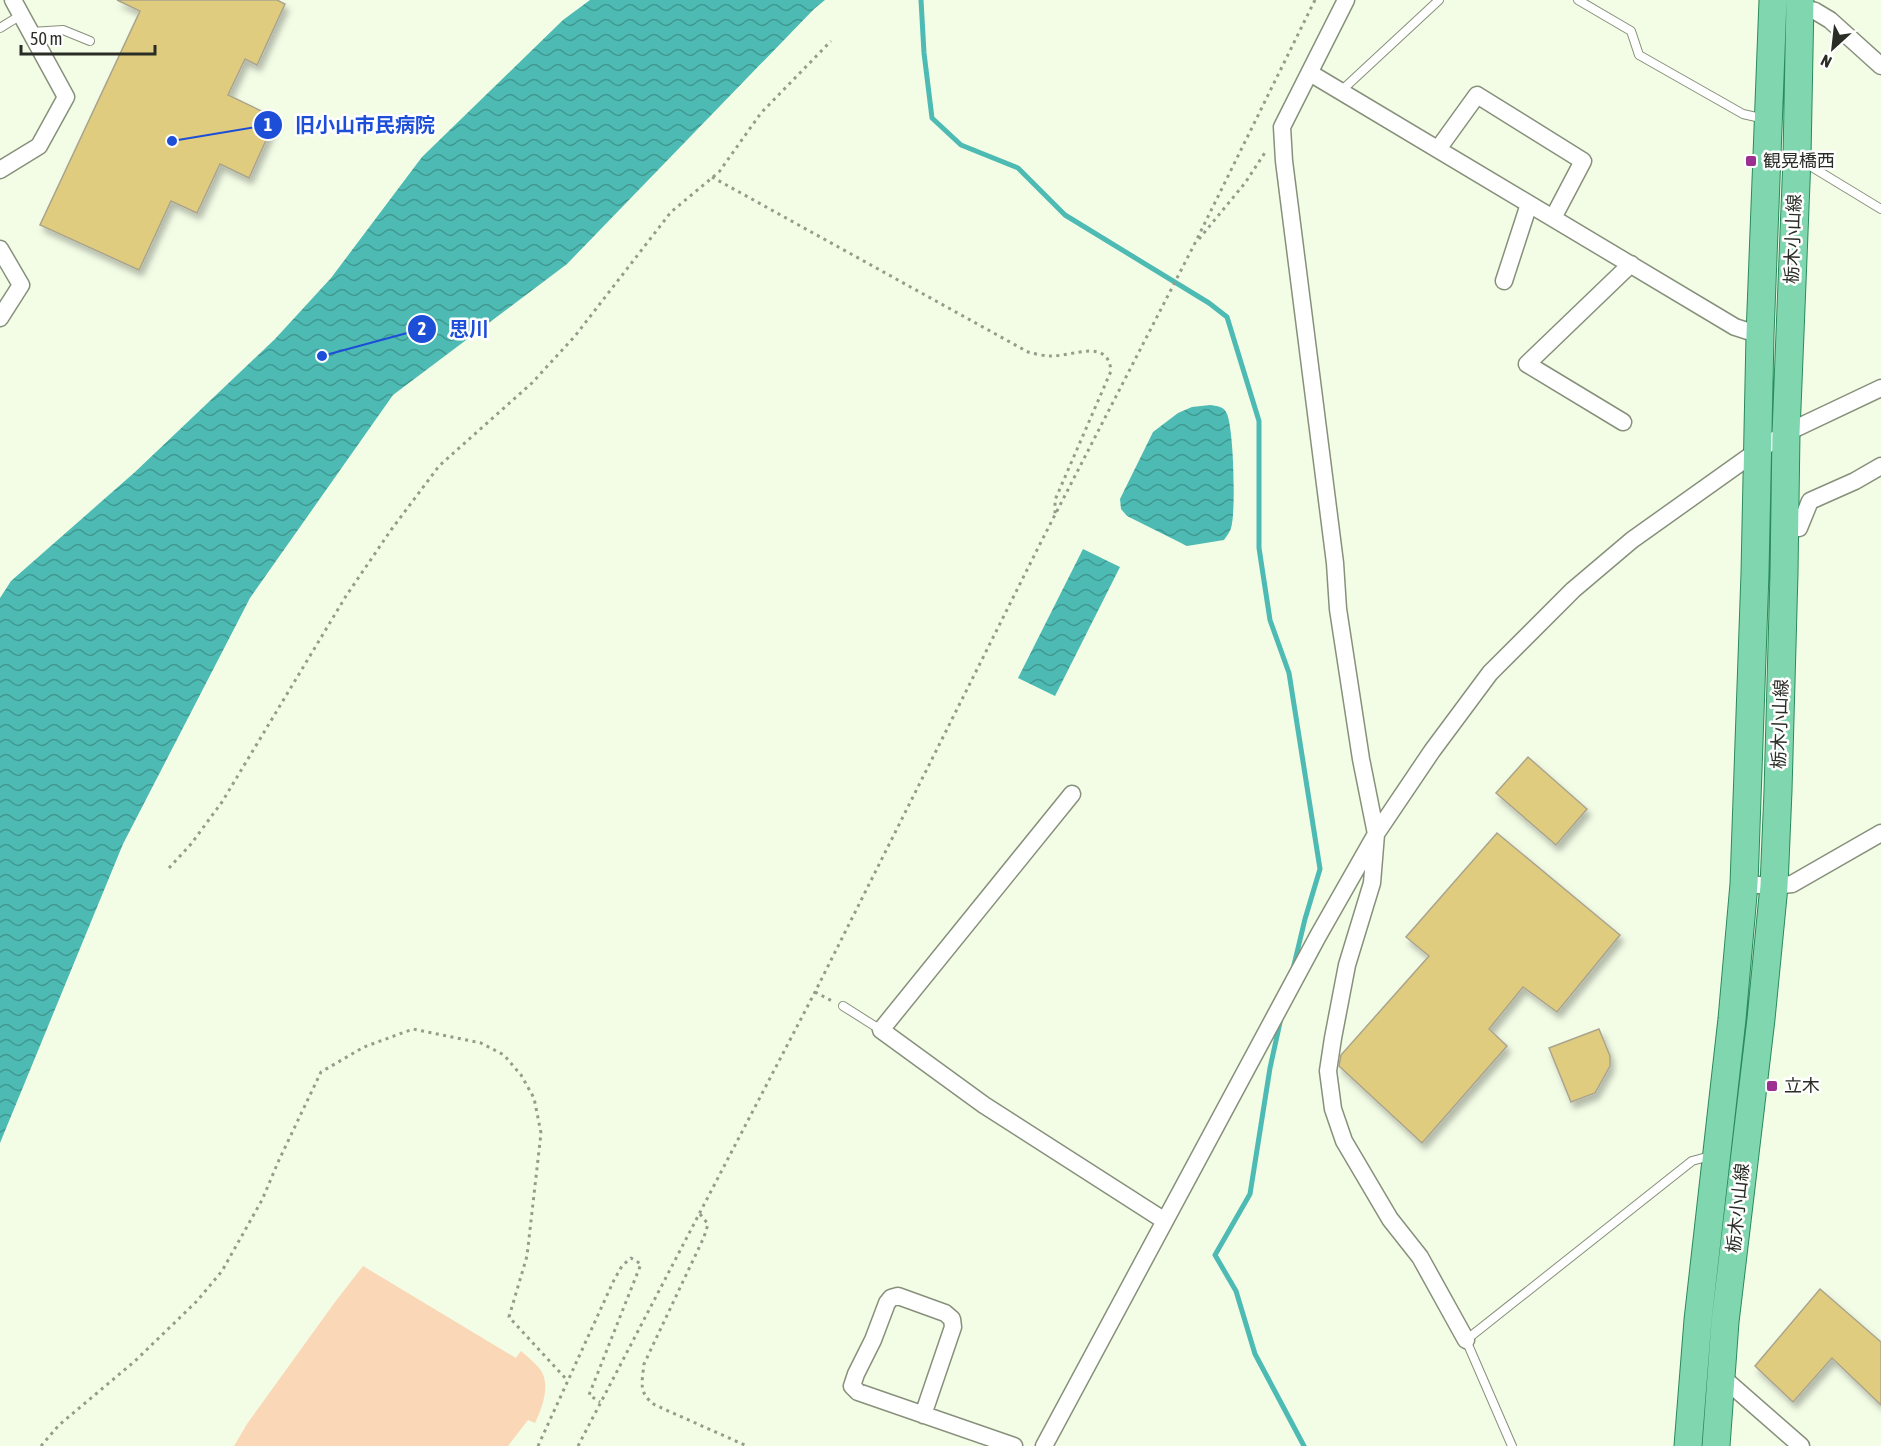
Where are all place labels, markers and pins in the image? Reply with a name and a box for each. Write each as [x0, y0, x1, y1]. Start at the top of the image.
callout: 旧小山市民病院 [253, 106, 447, 144]
place label: 観晃橋西 [1763, 150, 1835, 171]
marker: 観晃橋西 [1744, 154, 1758, 168]
callout: 思川 [407, 310, 501, 348]
place label: 立木 [1784, 1075, 1820, 1096]
marker: 立木 [1765, 1079, 1779, 1093]

